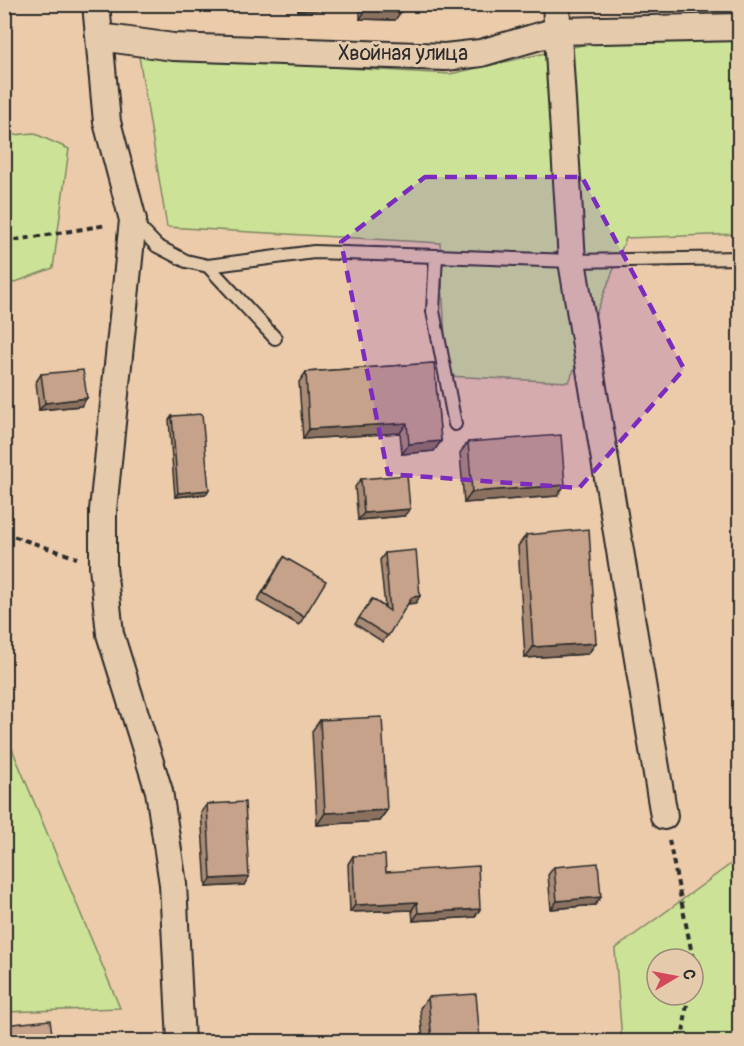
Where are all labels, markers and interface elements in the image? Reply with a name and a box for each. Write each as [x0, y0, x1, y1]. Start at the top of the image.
street label: Хвойная улица [338, 40, 468, 67]
north arrow [645, 947, 705, 1007]
text: С [678, 968, 700, 981]

